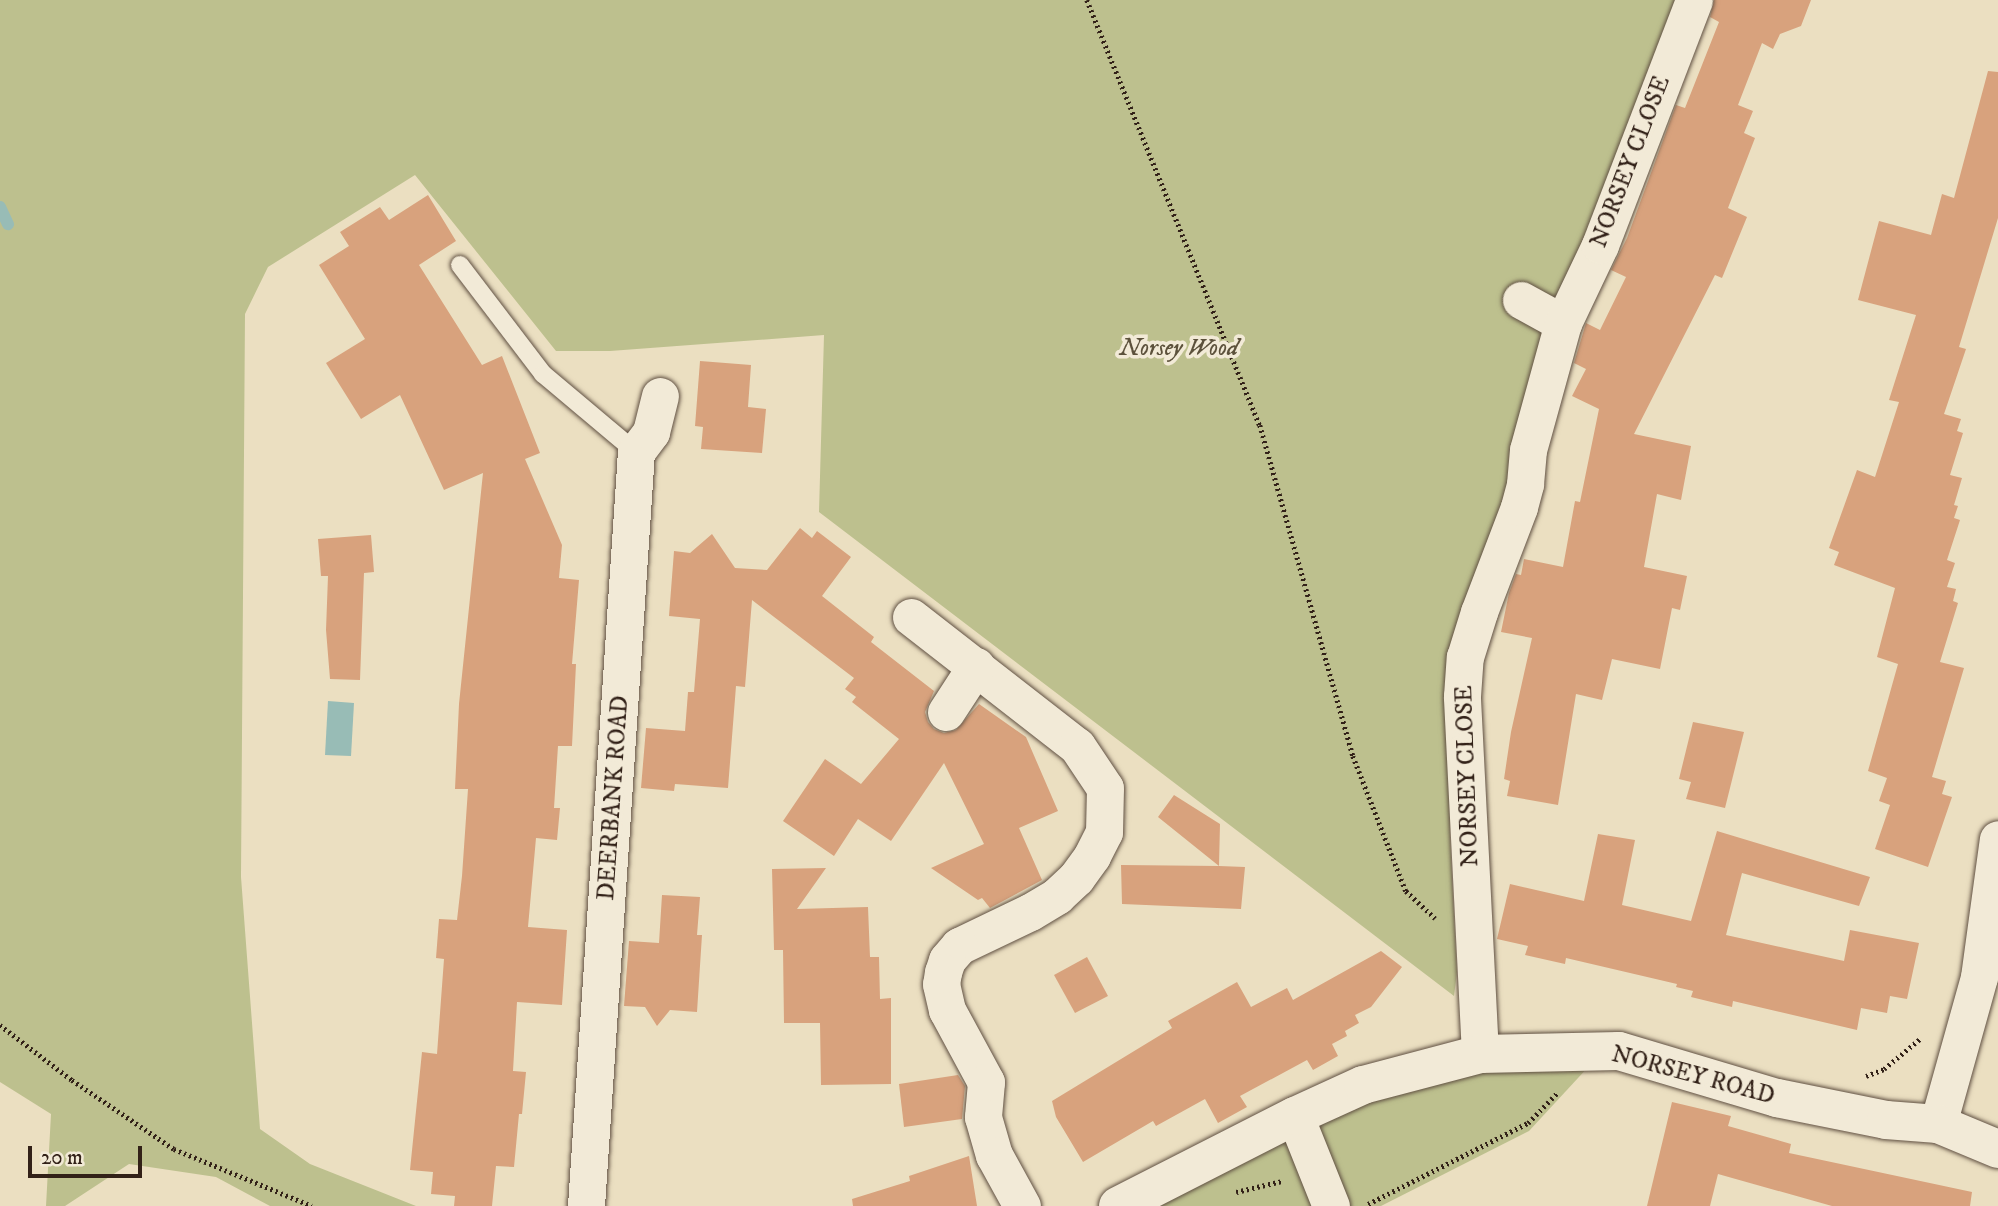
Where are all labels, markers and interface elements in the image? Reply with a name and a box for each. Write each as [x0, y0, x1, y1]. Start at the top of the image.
street label: NORSEY CLOSE [1585, 72, 1677, 252]
park label: Norsey Wood [1120, 335, 1238, 363]
street label: NORSEY CLOSE [1450, 685, 1486, 867]
street label: DEERBANK ROAD [592, 695, 636, 901]
street label: NORSEY ROAD [1608, 1040, 1778, 1112]
scale bar [32, 1132, 145, 1176]
text: 20 m [41, 1145, 83, 1171]

